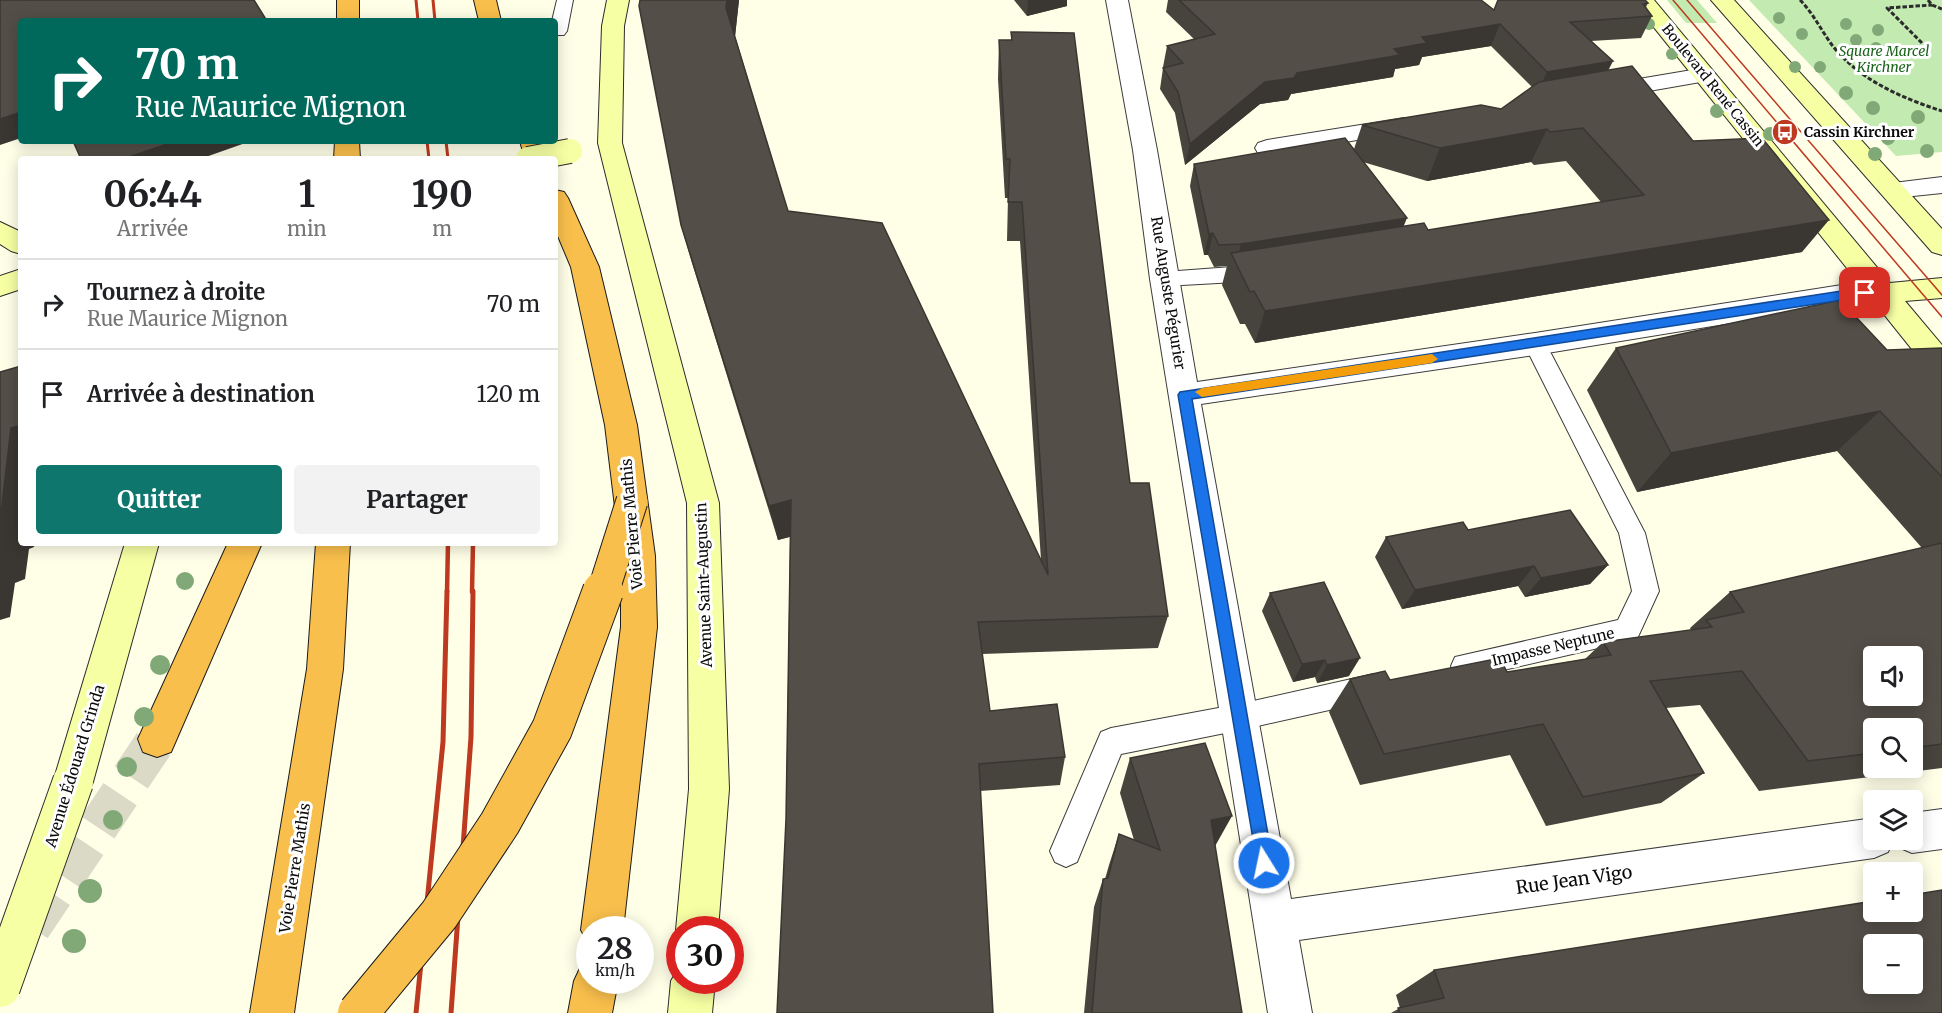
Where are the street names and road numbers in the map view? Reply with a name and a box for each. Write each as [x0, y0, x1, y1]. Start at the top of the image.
street label: Boulevard René Cassin [1658, 20, 1768, 150]
street label: Rue Auguste Pégurier [1147, 215, 1190, 371]
street label: Voie Pierre Mathis [616, 458, 647, 591]
street label: Avenue Saint-Augustin [691, 502, 716, 669]
street label: Impasse Neptune [1490, 623, 1616, 670]
street label: Avenue Édouard Grinda [39, 682, 108, 851]
street label: Voie Pierre Mathis [275, 802, 314, 935]
street label: Rue Jean Vigo [1514, 860, 1634, 899]

